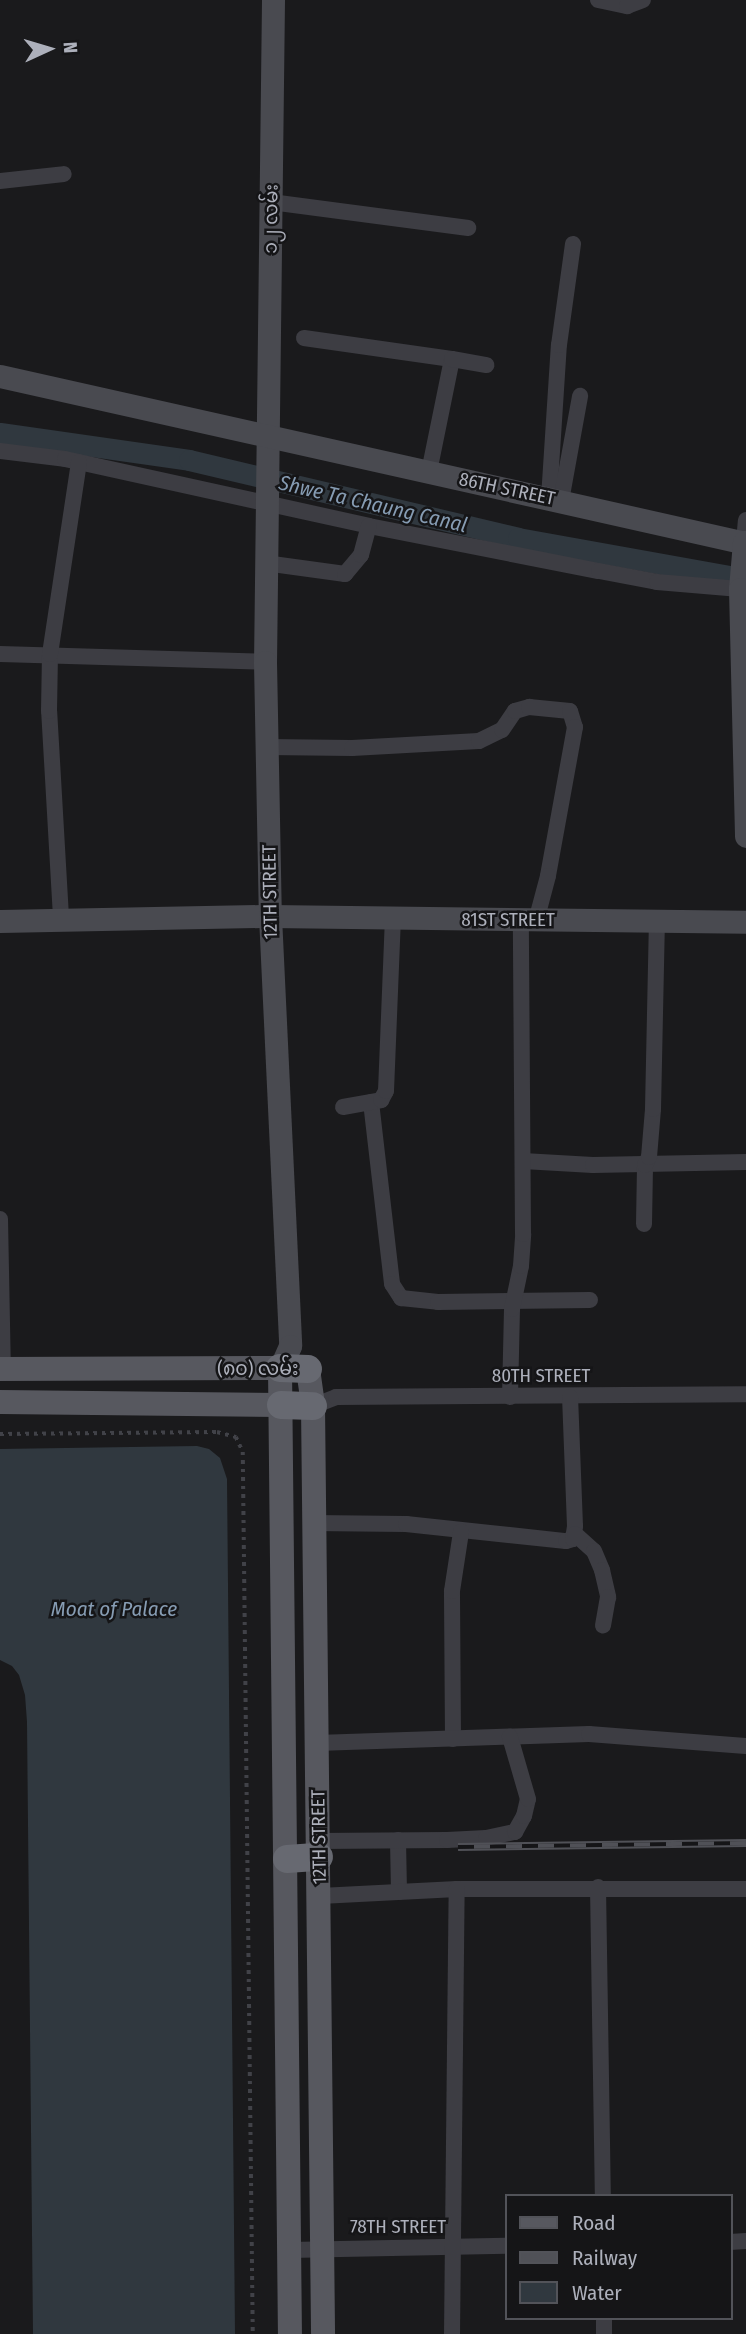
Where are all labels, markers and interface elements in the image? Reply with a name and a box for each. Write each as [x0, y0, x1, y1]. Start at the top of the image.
north arrow [14, 14, 84, 84]
text: N [59, 41, 82, 54]
street label: ၁၂ လမ်း [259, 184, 283, 254]
street label: 86TH STREET [457, 468, 557, 510]
water label: Shwe Ta Chaung Canal [276, 470, 470, 538]
street label: 12TH STREET [258, 844, 282, 940]
street label: 81ST STREET [461, 909, 555, 931]
street label: (၈၀) လမ်း [217, 1358, 299, 1380]
street label: 80TH STREET [492, 1365, 590, 1387]
water label: Moat of Palace [51, 1596, 177, 1622]
street label: 12TH STREET [307, 1789, 331, 1885]
legend [504, 2194, 732, 2320]
text: Road [572, 2210, 616, 2236]
street label: 78TH STREET [350, 2216, 446, 2238]
text: Railway [572, 2245, 637, 2271]
text: Water [572, 2280, 622, 2306]

